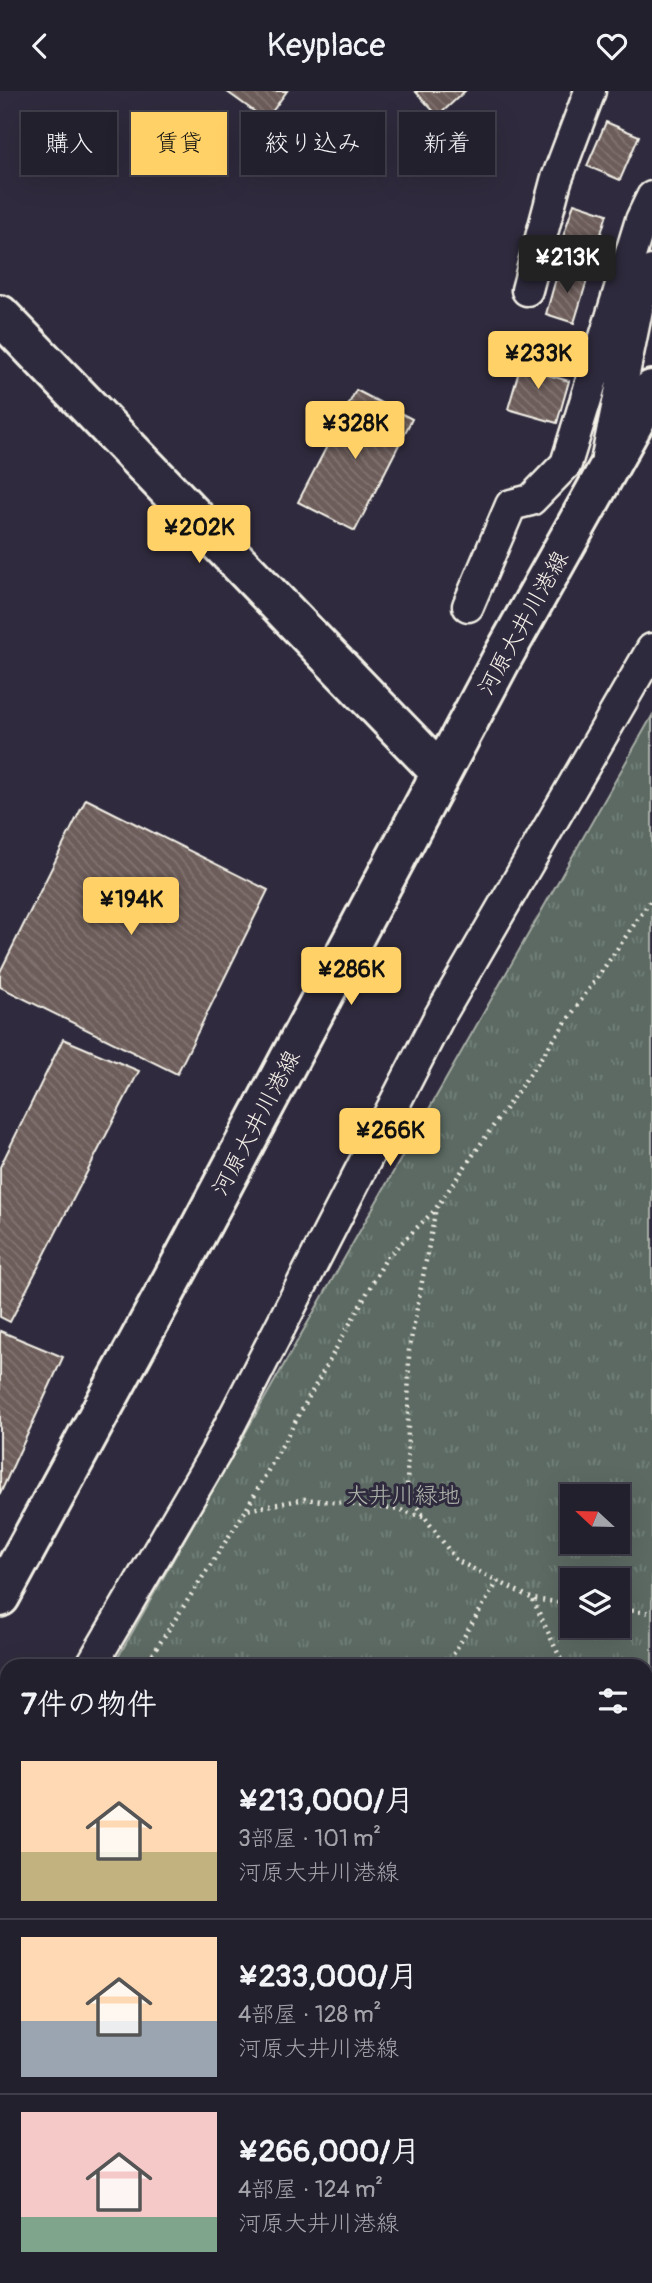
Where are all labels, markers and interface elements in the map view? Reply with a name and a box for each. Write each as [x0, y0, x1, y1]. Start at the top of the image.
text: Keyplace [267, 26, 385, 66]
icon: back [21, 27, 59, 65]
icon: heart [593, 27, 631, 65]
chip: 購入 [21, 112, 117, 175]
chip: 賃貸 [131, 112, 227, 175]
chip: 絞り込み [241, 112, 385, 175]
chip: 新着 [399, 112, 495, 175]
pin: ¥213K [518, 235, 616, 295]
text: ¥213K [535, 243, 599, 272]
pin: ¥233K [489, 331, 587, 391]
text: ¥233K [504, 339, 572, 368]
pin: ¥328K [306, 401, 404, 461]
text: ¥328K [321, 409, 389, 438]
pin: ¥202K [150, 505, 248, 565]
text: ¥202K [163, 513, 235, 542]
street label: 河原大井川港線 [471, 546, 575, 700]
pin: ¥194K [82, 877, 180, 937]
text: ¥194K [99, 885, 163, 914]
pin: ¥286K [302, 947, 400, 1007]
text: ¥286K [317, 955, 385, 984]
street label: 河原大井川港線 [205, 1045, 307, 1201]
pin: ¥266K [341, 1109, 439, 1168]
text: ¥266K [355, 1116, 425, 1145]
park label: 大井川緑地 [346, 1481, 461, 1510]
north arrow [560, 1484, 630, 1554]
map controls [560, 1484, 630, 1638]
button: layers [560, 1568, 630, 1638]
icon: filters [594, 1682, 632, 1720]
text: 7件の物件 [21, 1686, 157, 1723]
text: ¥213,000/月 [238, 1782, 414, 1819]
icon: home [77, 1789, 161, 1873]
text: 3部屋 · 101 m² [238, 1824, 381, 1853]
text: 河原大井川港線 [238, 1858, 399, 1887]
text: ¥233,000/月 [238, 1958, 418, 1995]
icon: home [77, 1965, 161, 2049]
text: 4部屋 · 128 m² [238, 2000, 381, 2029]
text: 河原大井川港線 [238, 2034, 399, 2063]
text: ¥266,000/月 [238, 2133, 420, 2170]
icon: home [77, 2140, 161, 2224]
text: 4部屋 · 124 m² [238, 2175, 383, 2204]
text: 河原大井川港線 [238, 2209, 399, 2238]

